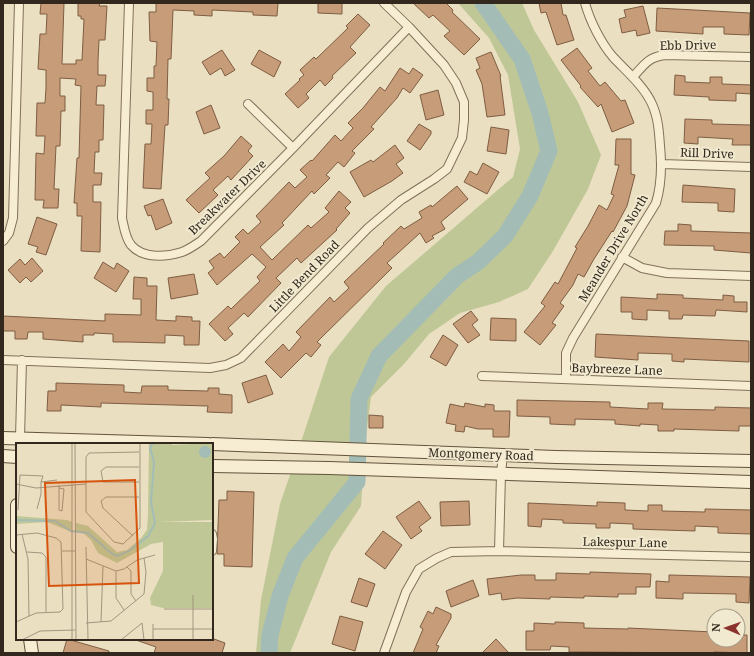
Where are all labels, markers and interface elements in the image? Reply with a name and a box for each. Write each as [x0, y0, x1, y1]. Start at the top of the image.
street label: Ebb Drive [659, 36, 717, 54]
street label: Rill Drive [680, 144, 734, 162]
street label: Breakwater Drive [184, 156, 270, 238]
street label: Meander Drive North [574, 191, 652, 305]
street label: Little Bend Road [265, 236, 343, 316]
street label: Baybreeze Lane [571, 359, 663, 379]
inset map [16, 443, 213, 640]
street label: Montgomery Road [428, 444, 535, 464]
street label: Lakespur Lane [582, 533, 668, 551]
north arrow [706, 608, 746, 648]
text: N [708, 623, 723, 632]

